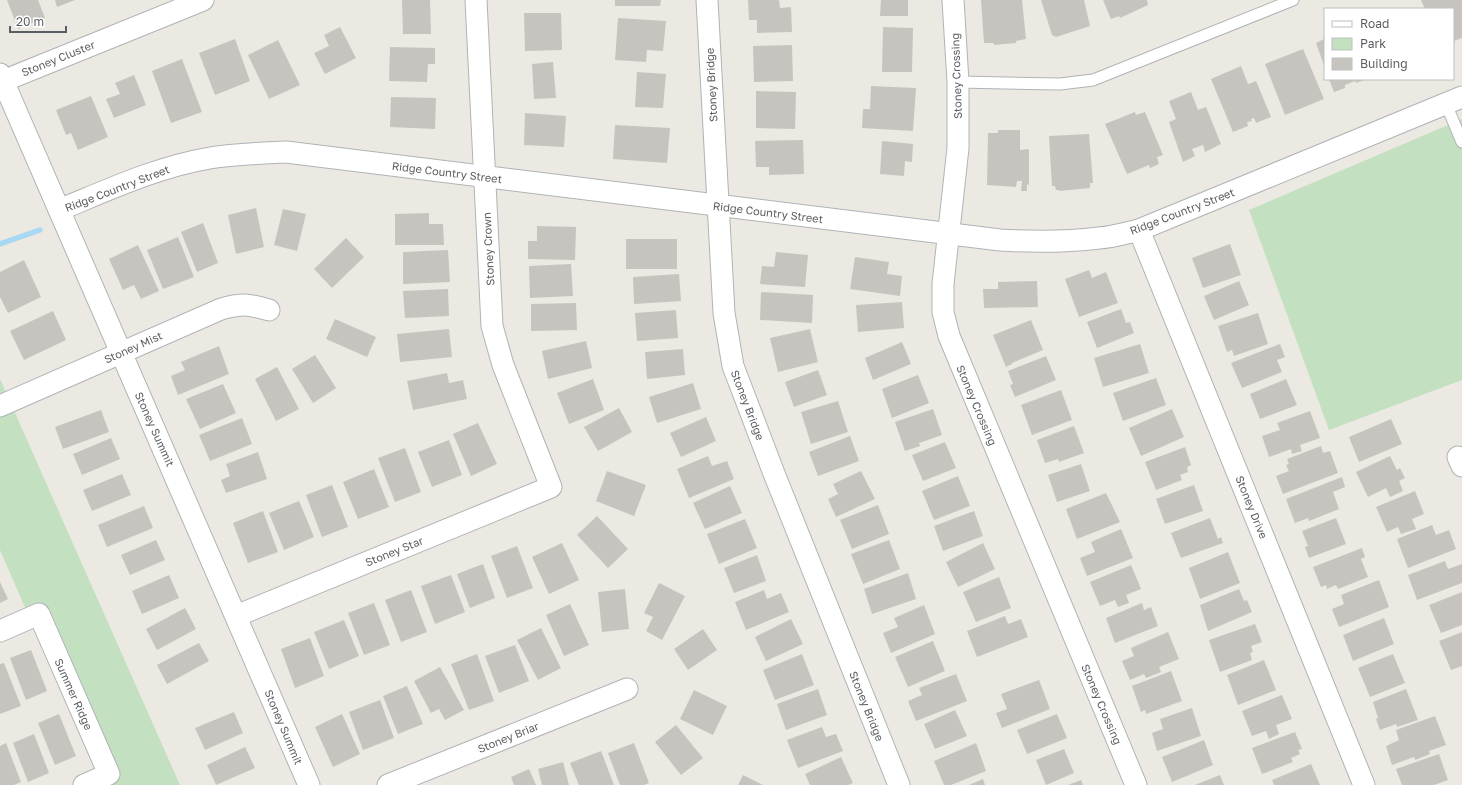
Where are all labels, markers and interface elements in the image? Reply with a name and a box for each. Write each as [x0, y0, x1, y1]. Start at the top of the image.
scale bar [10, 8, 66, 34]
legend [1324, 8, 1454, 80]
text: 20 m [16, 14, 44, 29]
text: Road [1360, 16, 1389, 31]
street label: Stoney Crossing [948, 33, 964, 119]
text: Park [1360, 36, 1386, 51]
street label: Stoney Cluster [19, 37, 97, 79]
street label: Stoney Bridge [703, 48, 719, 122]
text: Building [1360, 56, 1408, 71]
street label: Ridge Country Street [391, 159, 503, 185]
street label: Ridge Country Street [63, 162, 171, 214]
street label: Ridge Country Street [1128, 185, 1236, 237]
street label: Ridge Country Street [712, 199, 824, 225]
street label: Stoney Crown [480, 212, 496, 286]
street label: Stoney Mist [102, 328, 164, 366]
street label: Stoney Crossing [954, 363, 1000, 447]
street label: Stoney Bridge [729, 368, 767, 442]
street label: Stoney Summit [133, 390, 177, 468]
street label: Stoney Drive [1233, 474, 1271, 540]
street label: Stoney Star [363, 533, 426, 569]
street label: Summer Ridge [52, 656, 96, 732]
street label: Stoney Crossing [1079, 662, 1125, 746]
street label: Stoney Bridge [847, 669, 887, 743]
street label: Stoney Summit [262, 688, 306, 766]
street label: Stoney Briar [476, 719, 541, 755]

